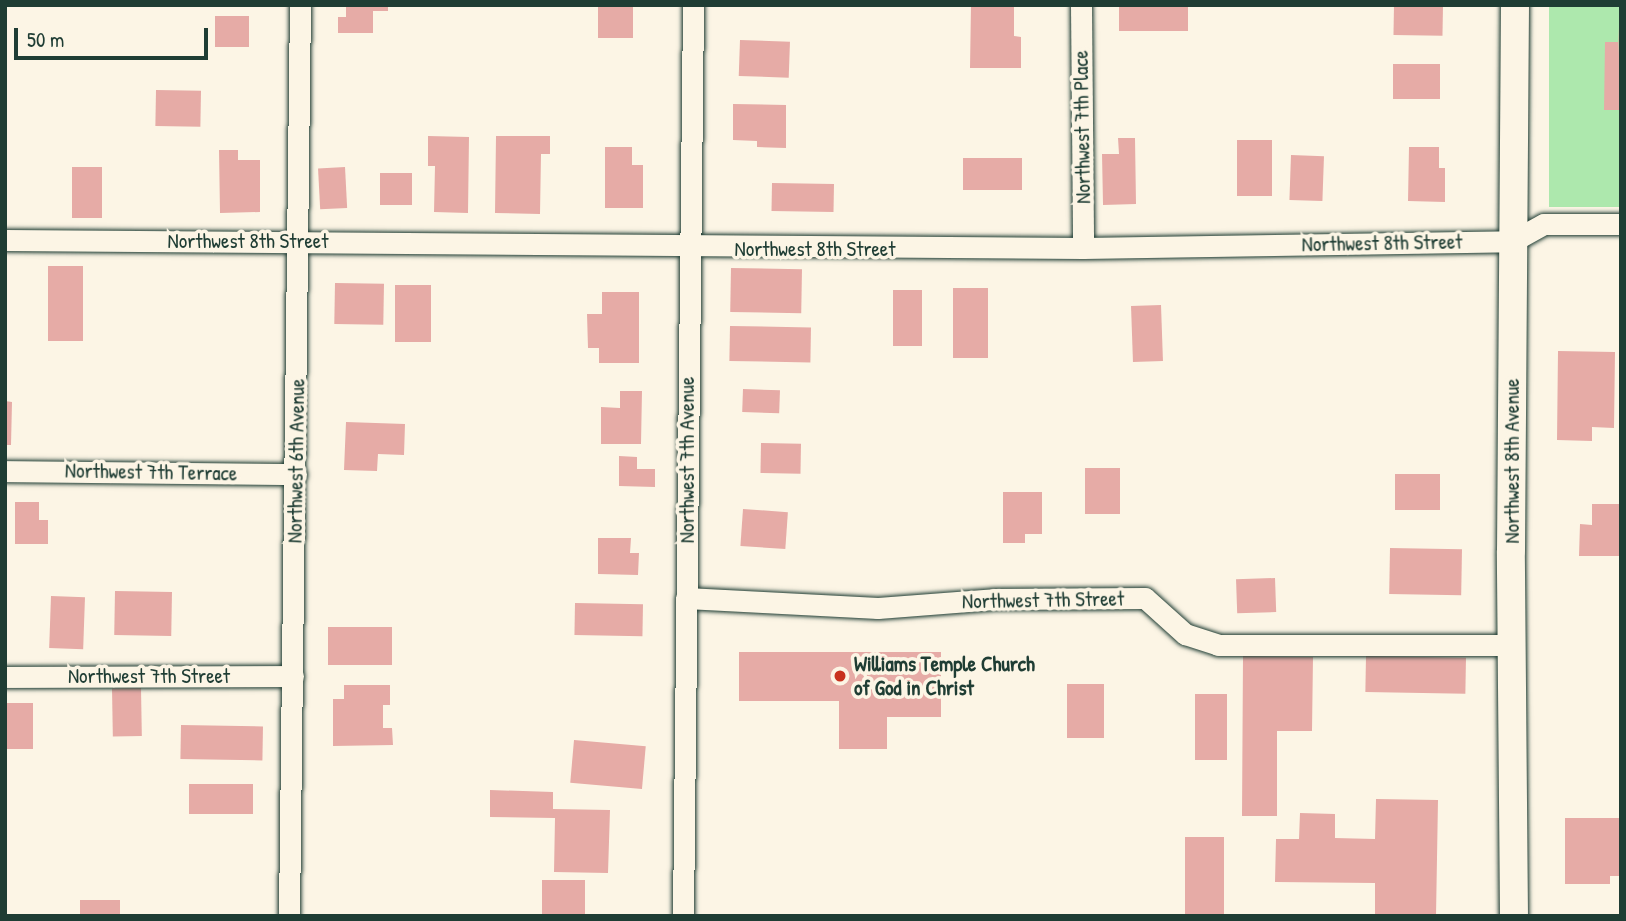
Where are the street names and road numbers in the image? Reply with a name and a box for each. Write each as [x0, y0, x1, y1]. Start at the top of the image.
street label: Northwest 7th Place [1068, 50, 1096, 204]
street label: Northwest 8th Street [168, 228, 328, 254]
street label: Northwest 8th Street [1301, 229, 1463, 257]
street label: Northwest 8th Street [735, 236, 895, 262]
street label: Northwest 7th Avenue [674, 377, 700, 543]
street label: Northwest 8th Avenue [1499, 378, 1525, 544]
street label: Northwest 6th Avenue [282, 379, 310, 543]
street label: Northwest 7th Terrace [65, 458, 237, 486]
street label: Northwest 7th Street [962, 586, 1124, 614]
street label: Northwest 7th Street [68, 663, 230, 689]

